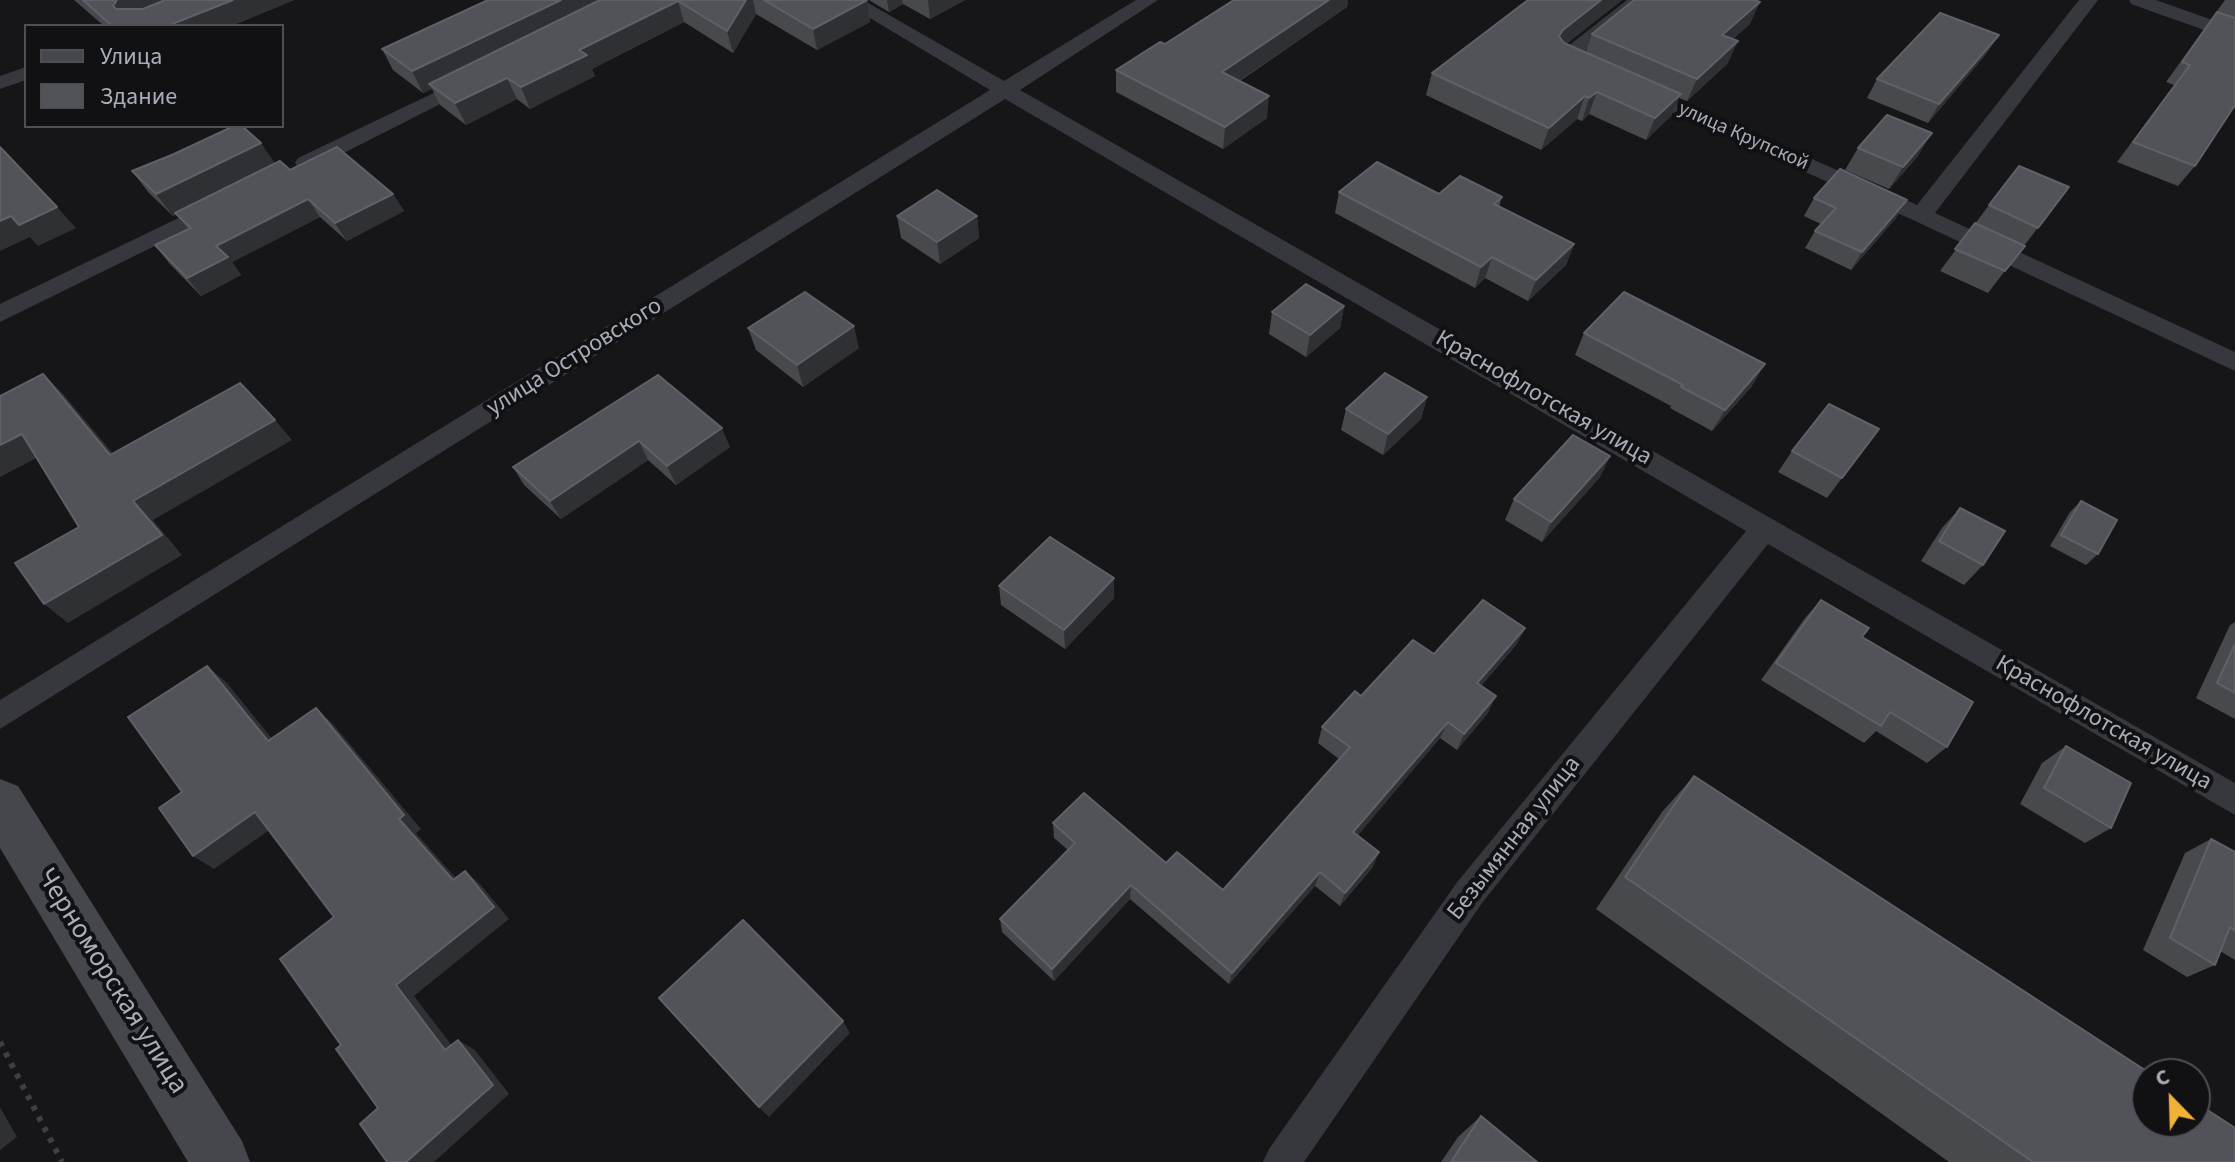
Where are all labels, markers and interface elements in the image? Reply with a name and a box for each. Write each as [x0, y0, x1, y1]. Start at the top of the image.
legend [24, 24, 284, 128]
text: Улица [100, 39, 162, 74]
text: Здание [100, 79, 177, 114]
street label: улица Крупской [1674, 98, 1812, 176]
street label: улица Островского [482, 292, 668, 424]
street label: Краснофлотская улица [1430, 325, 1656, 473]
street label: Краснофлотская улица [1990, 650, 2216, 798]
street label: Безымянная улица [1442, 751, 1588, 927]
street label: Черноморская улица [28, 863, 194, 1101]
north arrow [2131, 1058, 2211, 1138]
text: С [2150, 1061, 2175, 1095]

